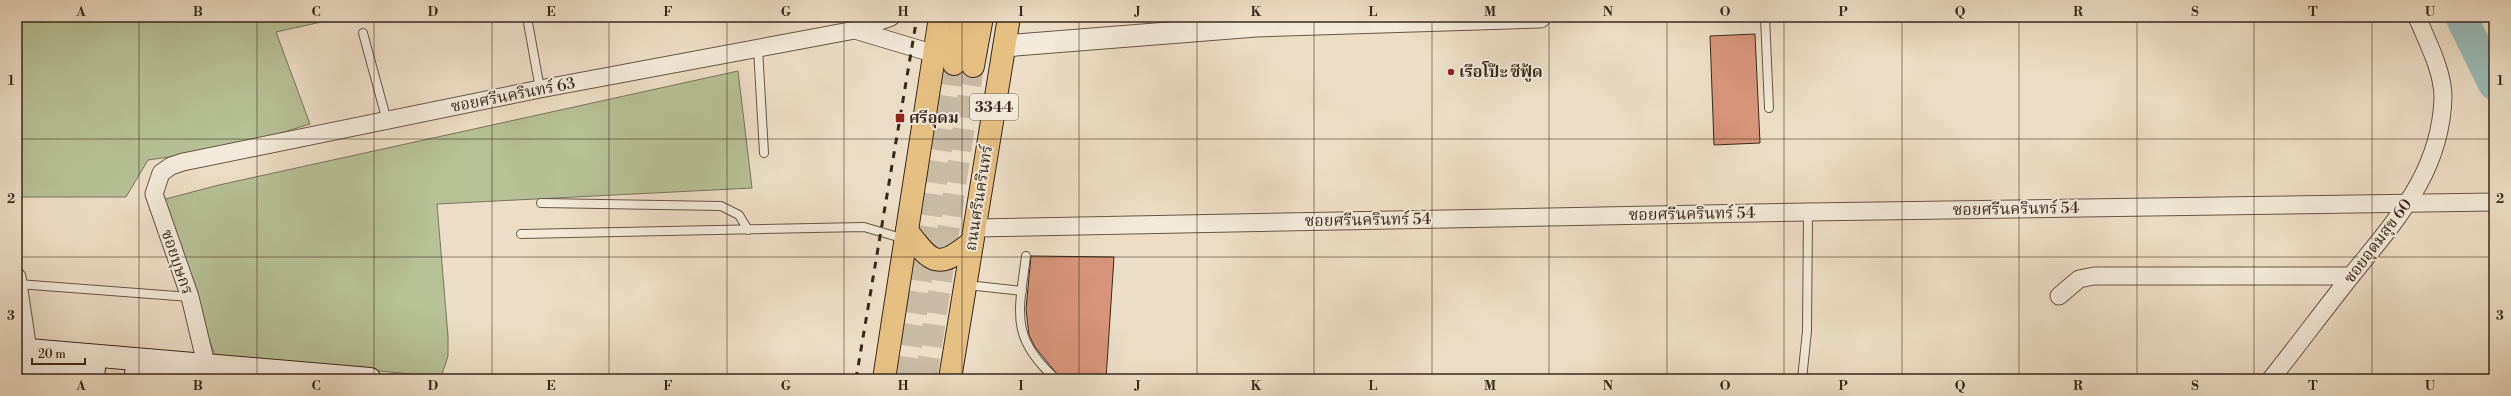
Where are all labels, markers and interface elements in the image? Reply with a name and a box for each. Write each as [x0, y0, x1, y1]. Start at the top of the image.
text: A [75, 4, 86, 20]
text: B [193, 4, 203, 20]
text: C [311, 4, 321, 20]
text: D [428, 4, 438, 20]
text: E [546, 4, 556, 20]
text: F [663, 4, 673, 20]
text: G [781, 4, 792, 20]
text: H [898, 4, 909, 20]
text: I [1018, 4, 1024, 20]
text: J [1133, 4, 1141, 20]
text: K [1251, 4, 1262, 20]
text: L [1369, 4, 1378, 20]
text: M [1484, 4, 1496, 20]
text: N [1603, 4, 1614, 20]
text: O [1720, 4, 1731, 20]
text: P [1838, 4, 1848, 20]
text: Q [1955, 4, 1966, 20]
text: R [2073, 4, 2083, 20]
text: S [2191, 4, 2199, 20]
text: T [2308, 4, 2318, 20]
text: U [2425, 4, 2435, 20]
place label: เรือโป๊ะ ซีฟู้ด [1459, 61, 1543, 82]
marker: เรือโป๊ะ ซีฟู้ด [1446, 67, 1456, 77]
text: 1 [8, 73, 15, 89]
street label: ซอยศรีนครินทร์ 63 [449, 73, 577, 117]
text: 1 [2497, 73, 2504, 89]
road number: 3344 [970, 94, 1018, 120]
place label: ศรีอุดม [909, 108, 959, 129]
marker: ศรีอุดม [894, 112, 906, 124]
street label: ถนนศรีนครินทร์ [961, 143, 997, 252]
text: 2 [7, 191, 15, 207]
text: 2 [2496, 191, 2504, 207]
street label: ซอยอุดมสุข 60 [2340, 195, 2417, 288]
street label: ซอยศรีนครินทร์ 54 [1953, 198, 2080, 220]
street label: ซอยศรีนครินทร์ 54 [1629, 203, 1756, 225]
street label: ซอยศรีนครินทร์ 54 [1305, 209, 1432, 231]
street label: ซอยบุษกร [156, 227, 197, 297]
text: 3 [7, 308, 15, 324]
text: 3 [2496, 308, 2504, 324]
scale bar [32, 340, 85, 366]
text: 20 m [38, 347, 66, 362]
text: A [75, 378, 86, 394]
text: B [193, 378, 203, 394]
text: C [311, 378, 321, 394]
text: D [428, 378, 438, 394]
text: E [546, 378, 556, 394]
text: F [663, 378, 673, 394]
text: G [781, 378, 792, 394]
text: H [898, 378, 909, 394]
text: I [1018, 378, 1024, 394]
text: J [1133, 378, 1141, 394]
text: K [1251, 378, 1262, 394]
text: L [1369, 378, 1378, 394]
text: M [1484, 378, 1496, 394]
text: N [1603, 378, 1614, 394]
text: O [1720, 378, 1731, 394]
text: P [1838, 378, 1848, 394]
text: Q [1955, 378, 1966, 394]
text: R [2073, 378, 2083, 394]
text: S [2191, 378, 2199, 394]
text: T [2308, 378, 2318, 394]
text: U [2425, 378, 2435, 394]

